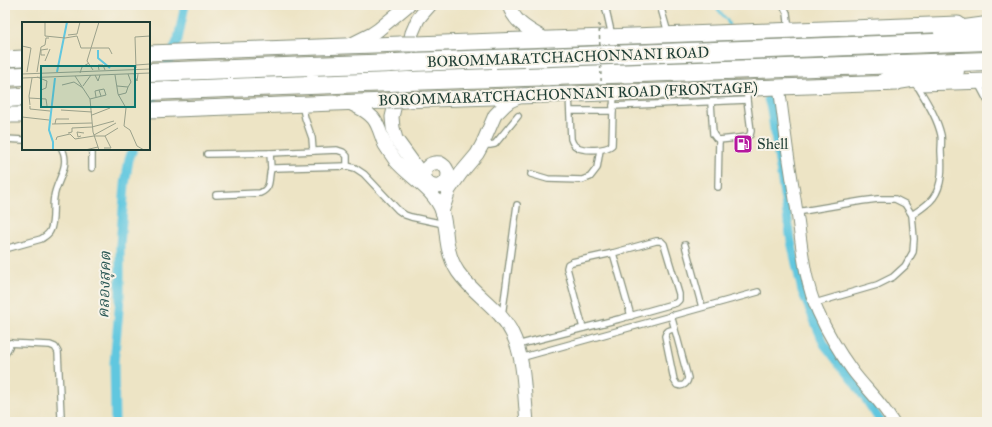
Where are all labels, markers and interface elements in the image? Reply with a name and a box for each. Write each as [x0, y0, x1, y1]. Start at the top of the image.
inset map [22, 22, 150, 150]
street label: BOROMMARATCHACHONNANI ROAD [426, 43, 710, 71]
street label: BOROMMARATCHACHONNANI ROAD (FRONTAGE) [378, 78, 758, 111]
fuel station icon: Shell [732, 133, 754, 155]
place label: Shell [757, 135, 789, 153]
water label: คลองสุคต [93, 250, 116, 319]

